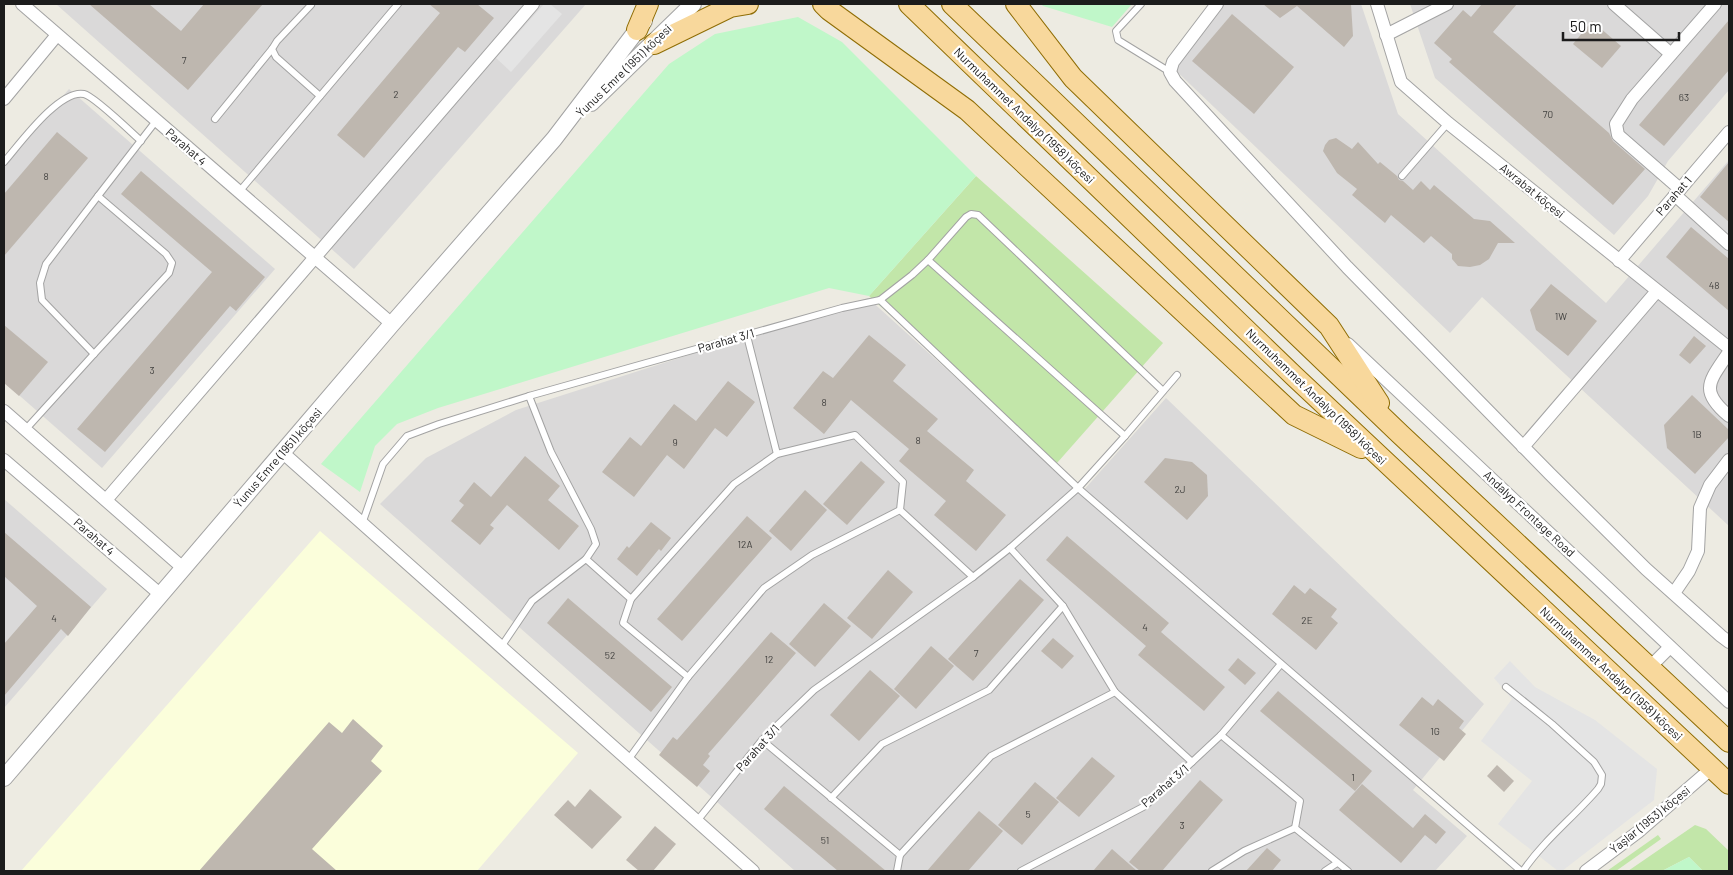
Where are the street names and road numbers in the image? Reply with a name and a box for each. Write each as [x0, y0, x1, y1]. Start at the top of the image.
street label: Ýunus Emre (1951) köçesi [573, 21, 674, 120]
street label: Nurmuhammet Andalyp (1958) köçesi [952, 44, 1098, 186]
street label: Parahat 4 [163, 125, 210, 168]
street label: Awrabat köçesi [1498, 160, 1568, 221]
street label: Parahat 1 [1652, 173, 1694, 218]
street label: Parahat 3/1 [696, 325, 756, 355]
street label: Nurmuhammet Andalyp (1958) köçesi [1244, 325, 1390, 467]
street label: Ýunus Emre (1951) köçesi [230, 405, 324, 510]
street label: Andalyp Frontage Road [1481, 467, 1578, 559]
street label: Parahat 4 [71, 515, 118, 558]
street label: Nurmuhammet Andalyp (1958) köçesi [1538, 604, 1686, 743]
street label: Parahat 3/1 [733, 721, 782, 774]
street label: Parahat 3/1 [1138, 761, 1191, 810]
street label: Ýaşlar (1953) köçesi [1606, 782, 1692, 856]

